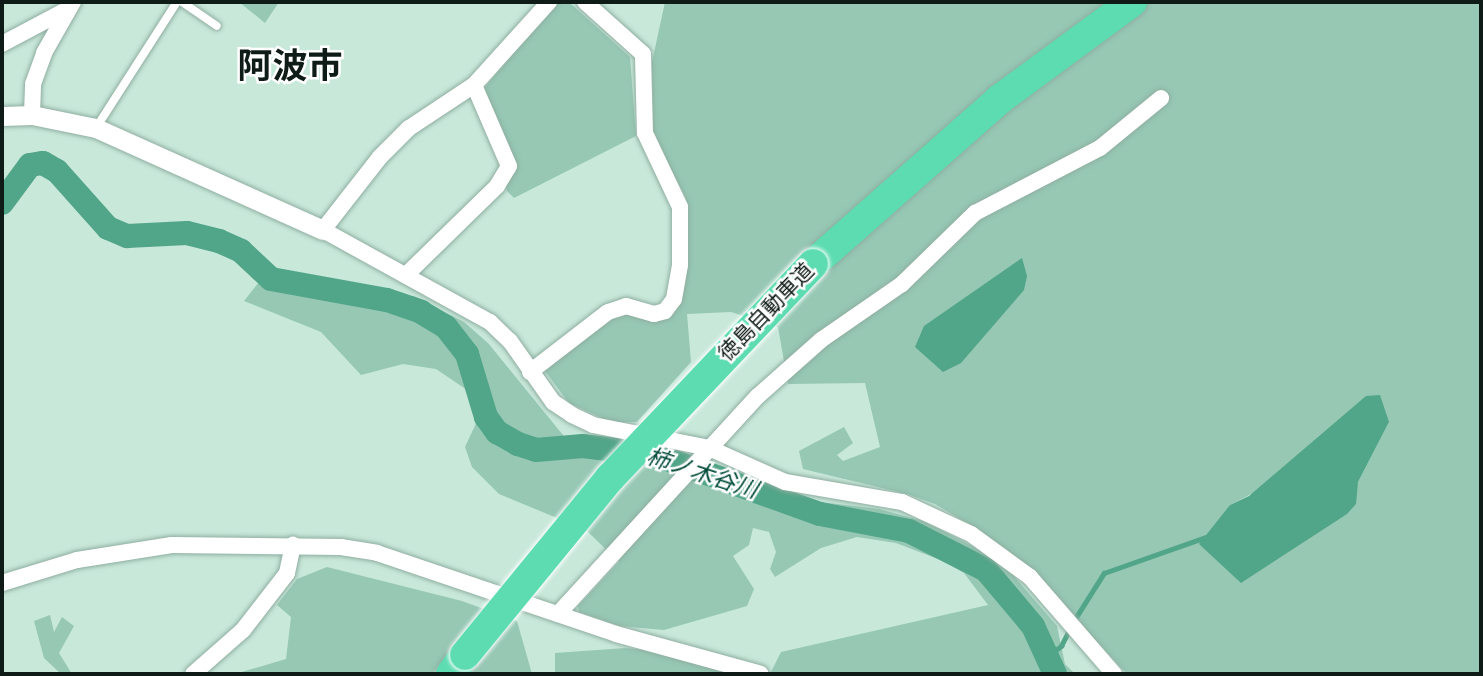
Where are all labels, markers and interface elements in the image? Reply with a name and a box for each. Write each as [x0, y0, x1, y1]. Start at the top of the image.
district label: 阿波市 [238, 46, 342, 88]
street label: 徳島自動車道 [713, 258, 819, 366]
water label: 柿ノ木谷川 [643, 443, 761, 505]

